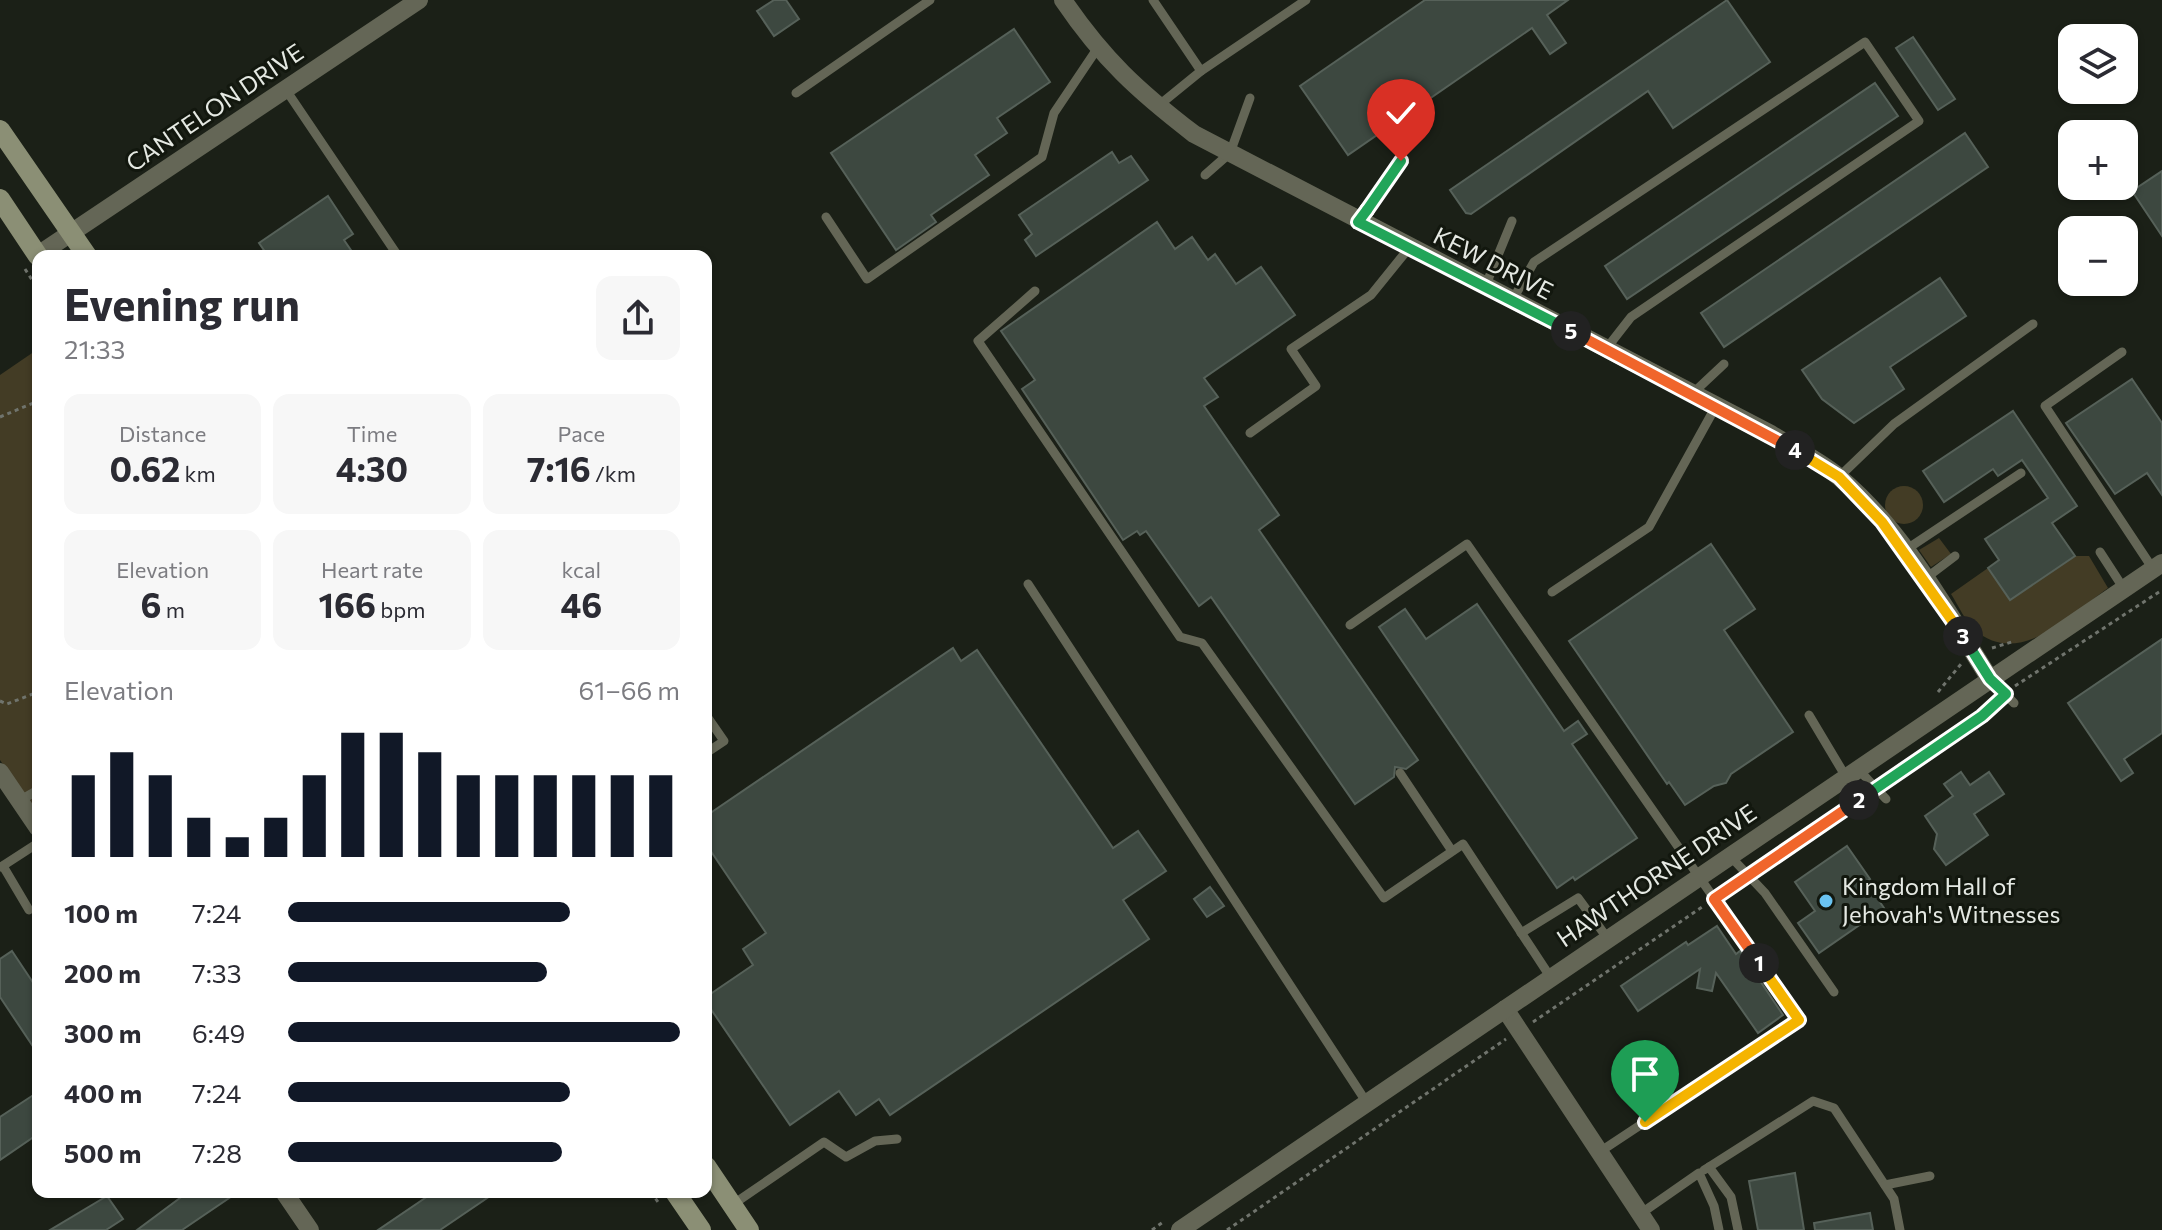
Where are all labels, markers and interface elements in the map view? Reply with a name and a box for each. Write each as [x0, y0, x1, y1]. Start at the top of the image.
map controls [2058, 24, 2138, 296]
button: layers [2058, 24, 2138, 104]
street label: CANTELON DRIVE [120, 37, 308, 177]
pin [1367, 79, 1435, 161]
icon: check [1379, 91, 1423, 135]
button: + [2058, 120, 2138, 200]
button: − [2058, 216, 2138, 296]
street label: KEW DRIVE [1429, 220, 1558, 305]
text: Evening run [64, 276, 300, 330]
button: share [596, 276, 680, 360]
pin: 5 [1551, 311, 1591, 351]
text: 5 [1565, 317, 1577, 344]
text: 21:33 [64, 333, 125, 364]
text: Distance [119, 420, 206, 447]
text: Time [347, 420, 397, 447]
text: Pace [557, 420, 605, 447]
pin: 4 [1775, 430, 1815, 470]
text: 4 [1788, 436, 1802, 463]
text: 0.62 [110, 447, 180, 489]
text: 4:30 [336, 447, 408, 489]
text: 7:16 [527, 447, 591, 489]
text: km [180, 460, 216, 487]
text: /km [591, 460, 636, 487]
text: Elevation [116, 556, 209, 583]
text: Heart rate [321, 556, 423, 583]
text: kcal [562, 556, 601, 583]
text: 6 [140, 583, 161, 625]
text: 166 [319, 583, 376, 625]
text: 46 [560, 583, 602, 625]
text: m [161, 596, 185, 623]
text: bpm [376, 596, 425, 623]
pin: 3 [1943, 616, 1983, 656]
text: 3 [1957, 622, 1969, 649]
text: Elevation [64, 674, 174, 705]
text: 61–66 m [579, 674, 680, 705]
pin: 2 [1839, 780, 1879, 820]
text: 2 [1853, 786, 1865, 813]
street label: HAWTHORNE DRIVE [1551, 797, 1761, 952]
place label: Kingdom Hall of Jehovah's Witnesses [1842, 871, 2060, 928]
marker: Kingdom Hall of Jehovah's Witnesses [1817, 892, 1835, 910]
text: 100 m [64, 897, 138, 928]
text: 7:24 [192, 897, 241, 928]
pin: 1 [1739, 943, 1779, 983]
text: 1 [1754, 949, 1764, 976]
text: 200 m [64, 957, 141, 988]
text: 7:33 [192, 957, 241, 988]
text: 300 m [64, 1017, 141, 1048]
text: 6:49 [192, 1017, 245, 1048]
pin [1611, 1040, 1679, 1122]
icon: arrive [1623, 1052, 1667, 1096]
text: 400 m [64, 1077, 142, 1108]
text: 7:24 [192, 1077, 241, 1108]
text: 500 m [64, 1137, 141, 1168]
text: 7:28 [192, 1137, 242, 1168]

